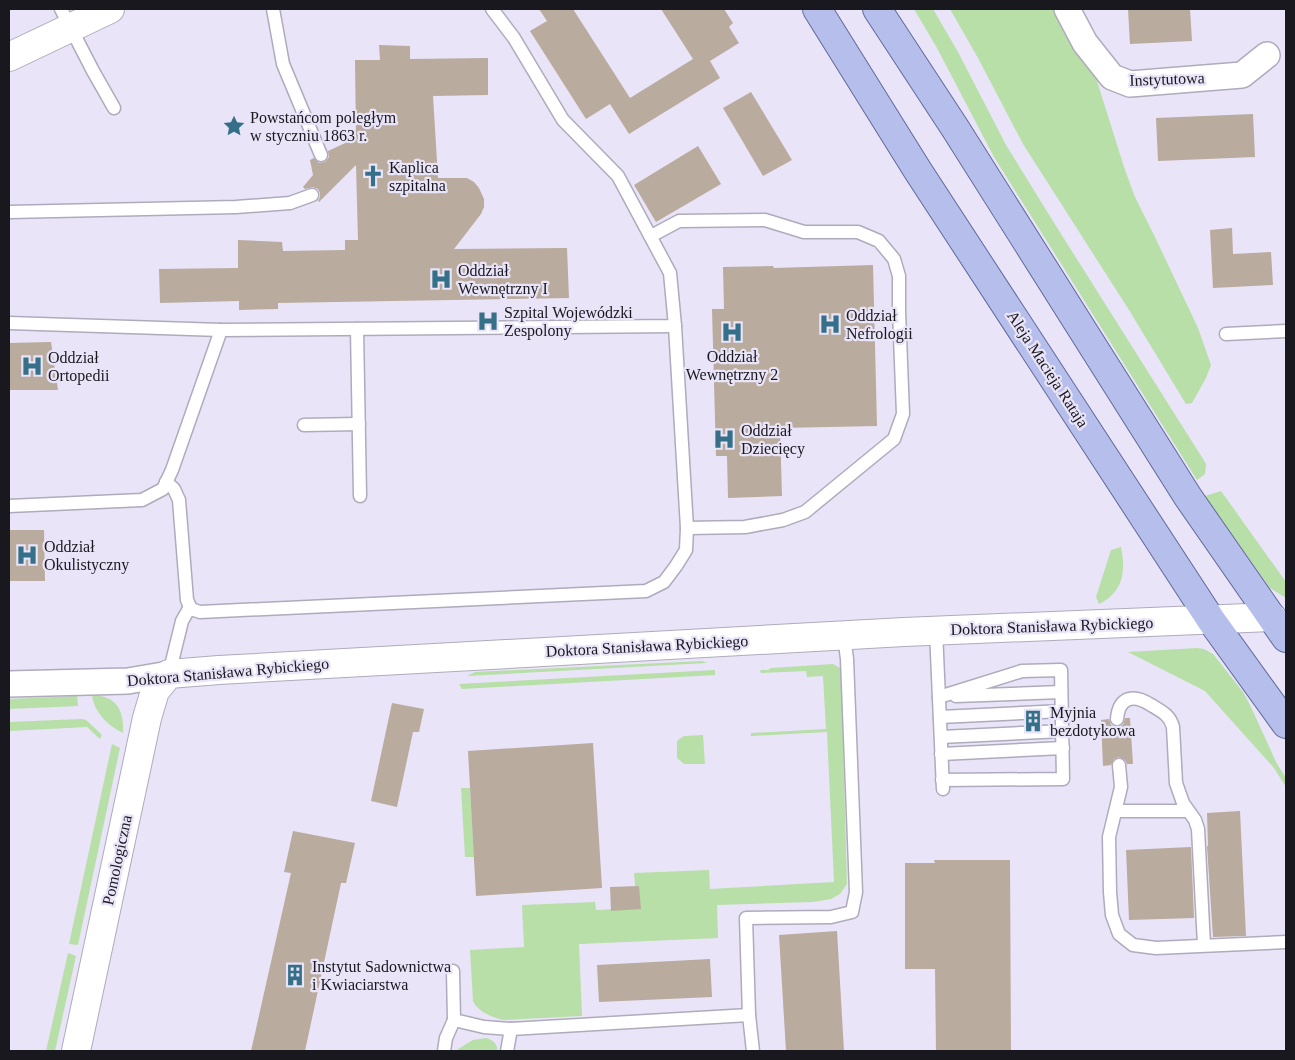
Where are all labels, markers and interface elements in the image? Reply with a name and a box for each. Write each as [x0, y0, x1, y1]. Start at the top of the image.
street label: Instytutowa [1129, 69, 1205, 90]
place label: Powstańcom poległym w styczniu 1863 r. [250, 109, 397, 145]
place icon: Powstańcom poległym w styczniu 1863 r. [221, 113, 247, 139]
place label: Kaplica szpitalna [389, 159, 446, 195]
church icon: Kaplica szpitalna [360, 163, 386, 189]
place label: Oddział Wewnętrzny I [458, 262, 548, 298]
hospital icon: Oddział Wewnętrzny I [428, 266, 454, 292]
place label: Szpital Wojewódzki Zespolony [504, 304, 633, 340]
place label: Oddział Nefrologii [846, 307, 913, 343]
hospital icon: Szpital Wojewódzki Zespolony [475, 308, 501, 334]
street label: Aleja Macieja Rataja [1003, 308, 1092, 431]
hospital icon: Oddział Nefrologii [817, 311, 843, 337]
hospital icon: Oddział Wewnętrzny 2 [719, 319, 745, 345]
place label: Oddział Wewnętrzny 2 [686, 348, 778, 384]
place label: Oddział Ortopedii [48, 349, 110, 385]
hospital icon: Oddział Ortopedii [19, 353, 45, 379]
place label: Oddział Dziecięcy [741, 422, 805, 458]
hospital icon: Oddział Dziecięcy [711, 426, 737, 452]
place label: Oddział Okulistyczny [44, 538, 129, 574]
hospital icon: Oddział Okulistyczny [14, 542, 40, 568]
street label: Doktora Stanisława Rybickiego [950, 614, 1154, 639]
street label: Doktora Stanisława Rybickiego [545, 632, 749, 661]
street label: Doktora Stanisława Rybickiego [126, 655, 330, 690]
place label: Myjnia bezdotykowa [1050, 704, 1135, 740]
building icon: Myjnia bezdotykowa [1020, 708, 1046, 734]
street label: Pomologiczna [99, 813, 136, 907]
place label: Instytut Sadownictwa i Kwiaciarstwa [312, 958, 451, 993]
building icon: Instytut Sadownictwa i Kwiaciarstwa [282, 962, 308, 988]

